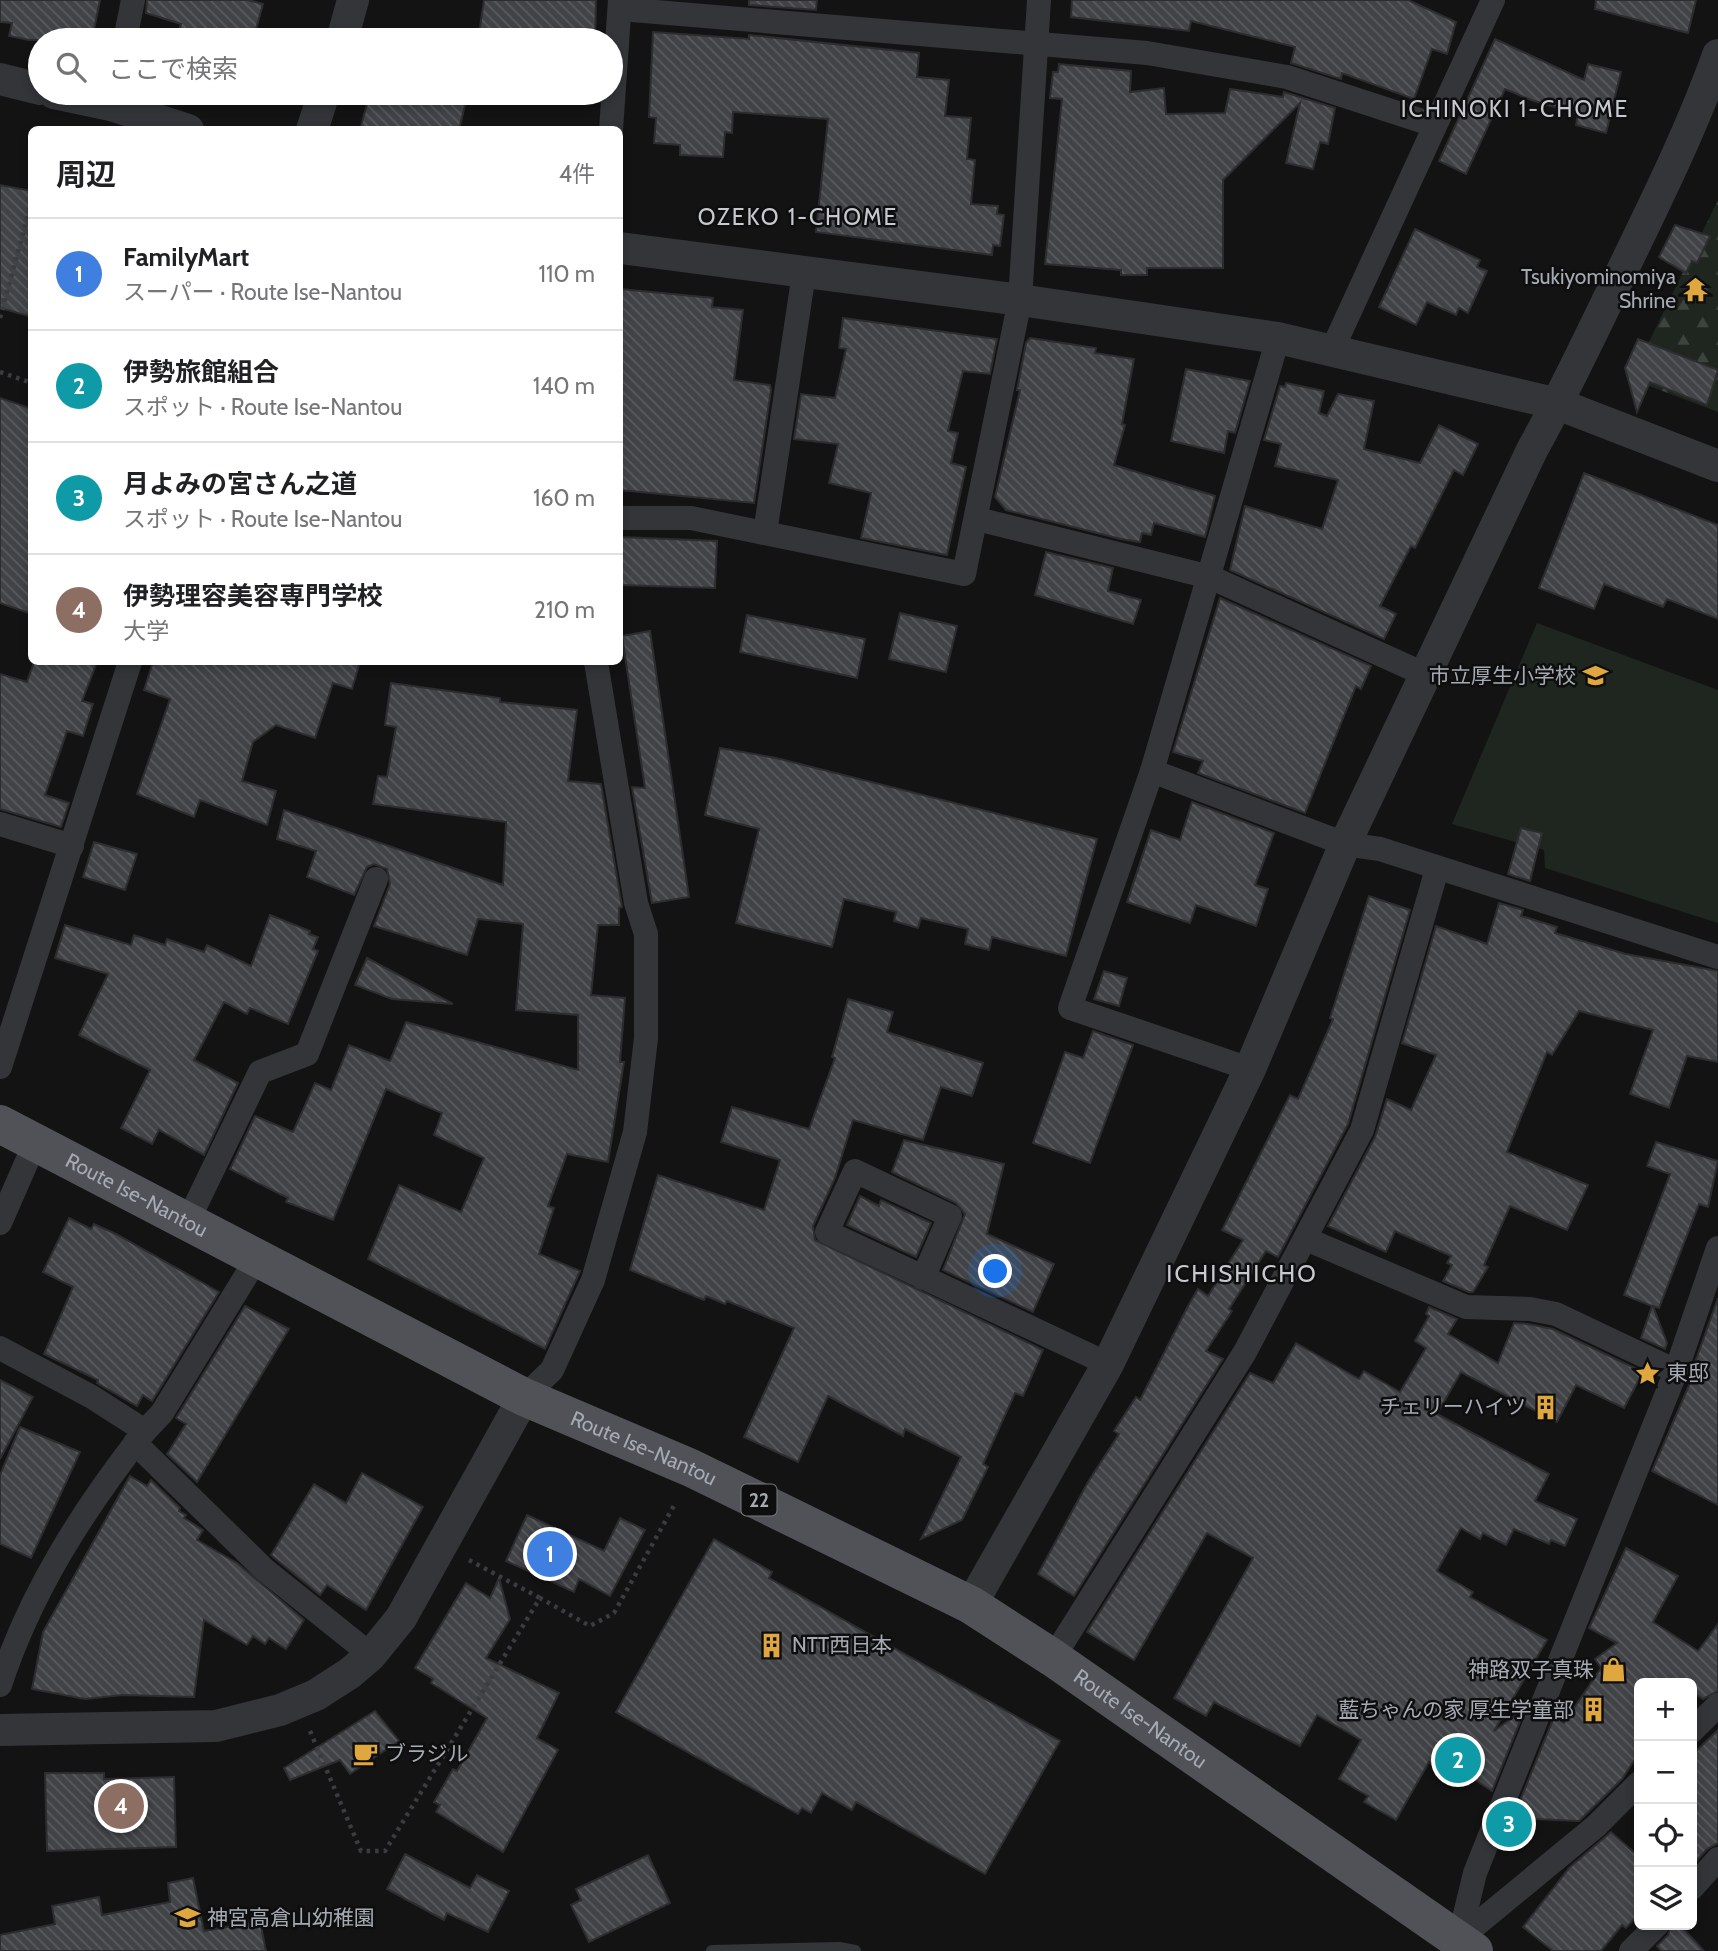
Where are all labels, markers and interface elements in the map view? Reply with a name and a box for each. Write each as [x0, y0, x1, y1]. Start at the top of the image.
search box [28, 28, 623, 105]
icon: search [52, 48, 90, 86]
text: ここで検索 [108, 53, 238, 85]
district label: ICHINOKI 1-CHOME [1401, 95, 1629, 123]
text: 周辺 [56, 156, 116, 193]
text: 4件 [559, 160, 595, 188]
district label: OZEKO 1-CHOME [698, 203, 898, 231]
text: FamilyMart [123, 241, 249, 273]
text: 1 [75, 260, 83, 288]
text: 110 m [539, 260, 595, 288]
place label: Tsukiyominomiya Shrine [1521, 264, 1676, 313]
temple icon: Tsukiyominomiya Shrine [1682, 275, 1710, 303]
text: スーパー · Route Ise-Nantou [123, 278, 402, 306]
text: 伊勢旅館組合 [123, 356, 279, 388]
text: 2 [73, 372, 85, 400]
text: 140 m [533, 372, 595, 400]
text: スポット · Route Ise-Nantou [123, 393, 402, 421]
text: 月よみの宮さん之道 [123, 468, 357, 500]
text: 3 [73, 484, 85, 512]
text: 160 m [533, 484, 595, 512]
text: スポット · Route Ise-Nantou [123, 505, 402, 533]
text: 伊勢理容美容専門学校 [123, 580, 383, 612]
text: 4 [72, 596, 86, 624]
text: 210 m [534, 596, 595, 624]
text: 大学 [123, 617, 169, 645]
school or university icon: 市立厚生小学校 [1582, 662, 1610, 690]
place label: 市立厚生小学校 [1429, 663, 1576, 688]
street label: Route Ise-Nantou [62, 1147, 212, 1242]
your location [978, 1254, 1012, 1288]
district label: ICHISHICHO [1166, 1259, 1318, 1288]
place icon: 東邸 [1633, 1359, 1661, 1387]
place label: 東邸 [1667, 1360, 1709, 1385]
building icon: チェリーハイツ [1532, 1393, 1560, 1421]
place label: チェリーハイツ [1380, 1394, 1526, 1419]
street label: Route Ise-Nantou [567, 1405, 721, 1491]
road number: 22 [742, 1484, 776, 1516]
pin: 1 [527, 1528, 573, 1580]
building icon: NTT西日本 [758, 1631, 786, 1659]
place label: NTT西日本 [792, 1632, 892, 1657]
shop icon: 神路双子真珠 [1600, 1656, 1628, 1684]
place label: 神路双子真珠 [1468, 1657, 1594, 1682]
street label: Route Ise-Nantou [1069, 1663, 1212, 1773]
map controls [1634, 1678, 1697, 1930]
button: + [1634, 1678, 1697, 1741]
building icon: 藍ちゃんの家 厚生学童部 [1580, 1696, 1608, 1724]
place label: 藍ちゃんの家 厚生学童部 [1338, 1697, 1574, 1722]
pin: 2 [1435, 1734, 1481, 1786]
cafe icon: ブラジル [351, 1740, 379, 1768]
place label: ブラジル [385, 1741, 469, 1766]
button: − [1634, 1741, 1697, 1804]
pin: 4 [98, 1780, 144, 1832]
pin: 3 [1486, 1798, 1532, 1850]
button: locate [1634, 1804, 1697, 1867]
button: layers [1634, 1867, 1697, 1930]
school or university icon: 神宮高倉山幼稚園 [173, 1904, 201, 1932]
place label: 神宮高倉山幼稚園 [207, 1905, 375, 1930]

